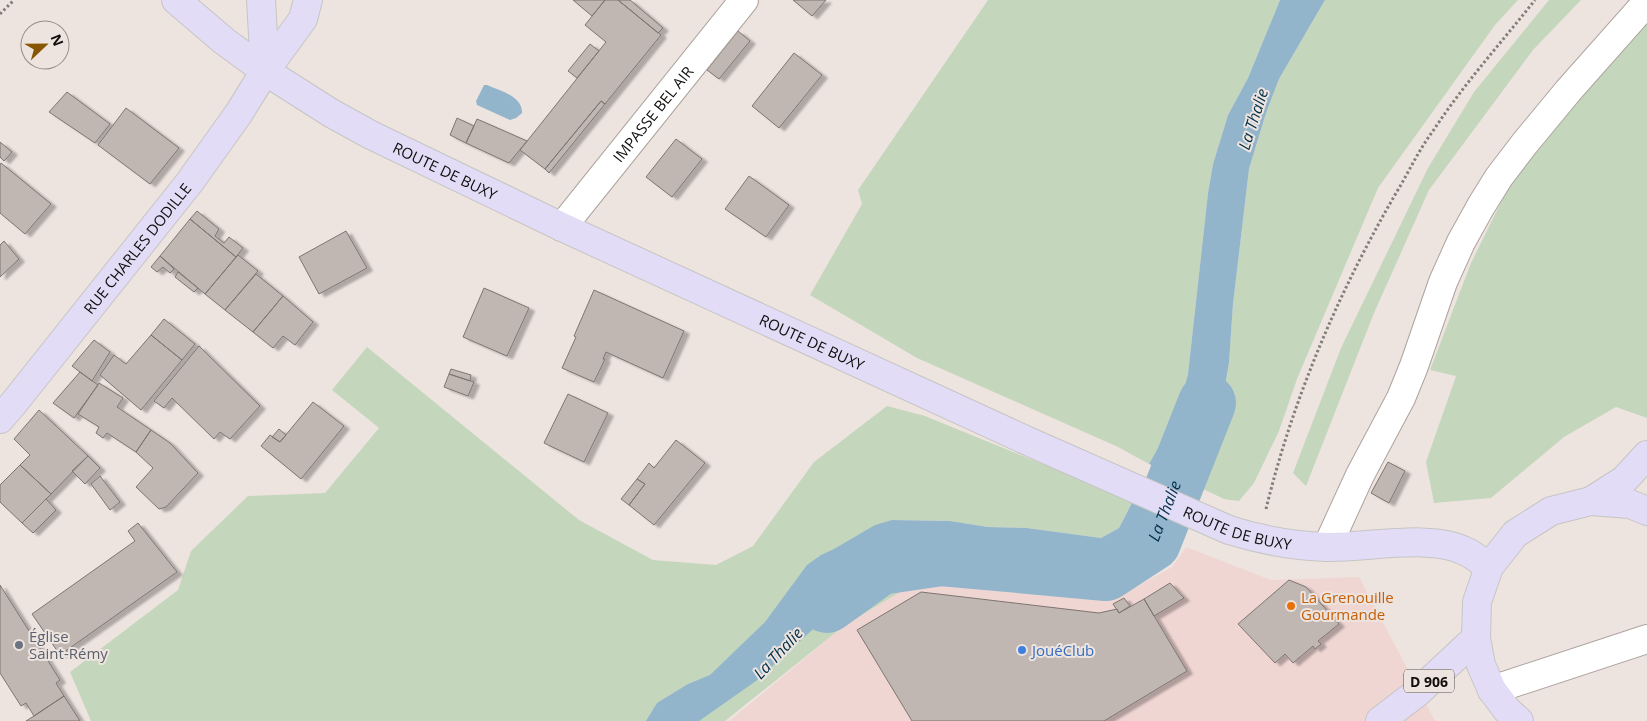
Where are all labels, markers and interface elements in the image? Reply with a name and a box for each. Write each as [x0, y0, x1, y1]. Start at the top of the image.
north arrow [20, 20, 70, 70]
text: N [47, 31, 68, 49]
street label: IMPASSE BEL AIR [608, 61, 698, 166]
water label: La Thalie [1233, 86, 1273, 152]
street label: ROUTE DE BUXY [390, 137, 501, 205]
street label: RUE CHARLES DODILLE [79, 179, 195, 318]
street label: ROUTE DE BUXY [756, 309, 868, 375]
water label: La Thalie [1142, 477, 1186, 544]
street label: ROUTE DE BUXY [1180, 501, 1294, 554]
place label: La Grenouille Gourmande [1301, 587, 1394, 624]
marker: La Grenouille Gourmande [1285, 600, 1297, 612]
water label: La Thalie [748, 622, 808, 684]
place label: Église Saint-Rémy [29, 626, 108, 663]
marker: Église Saint-Rémy [13, 639, 25, 651]
place label: JouéClub [1030, 640, 1094, 660]
marker: JouéClub [1016, 644, 1028, 656]
road number: D 906 [1404, 669, 1454, 692]

